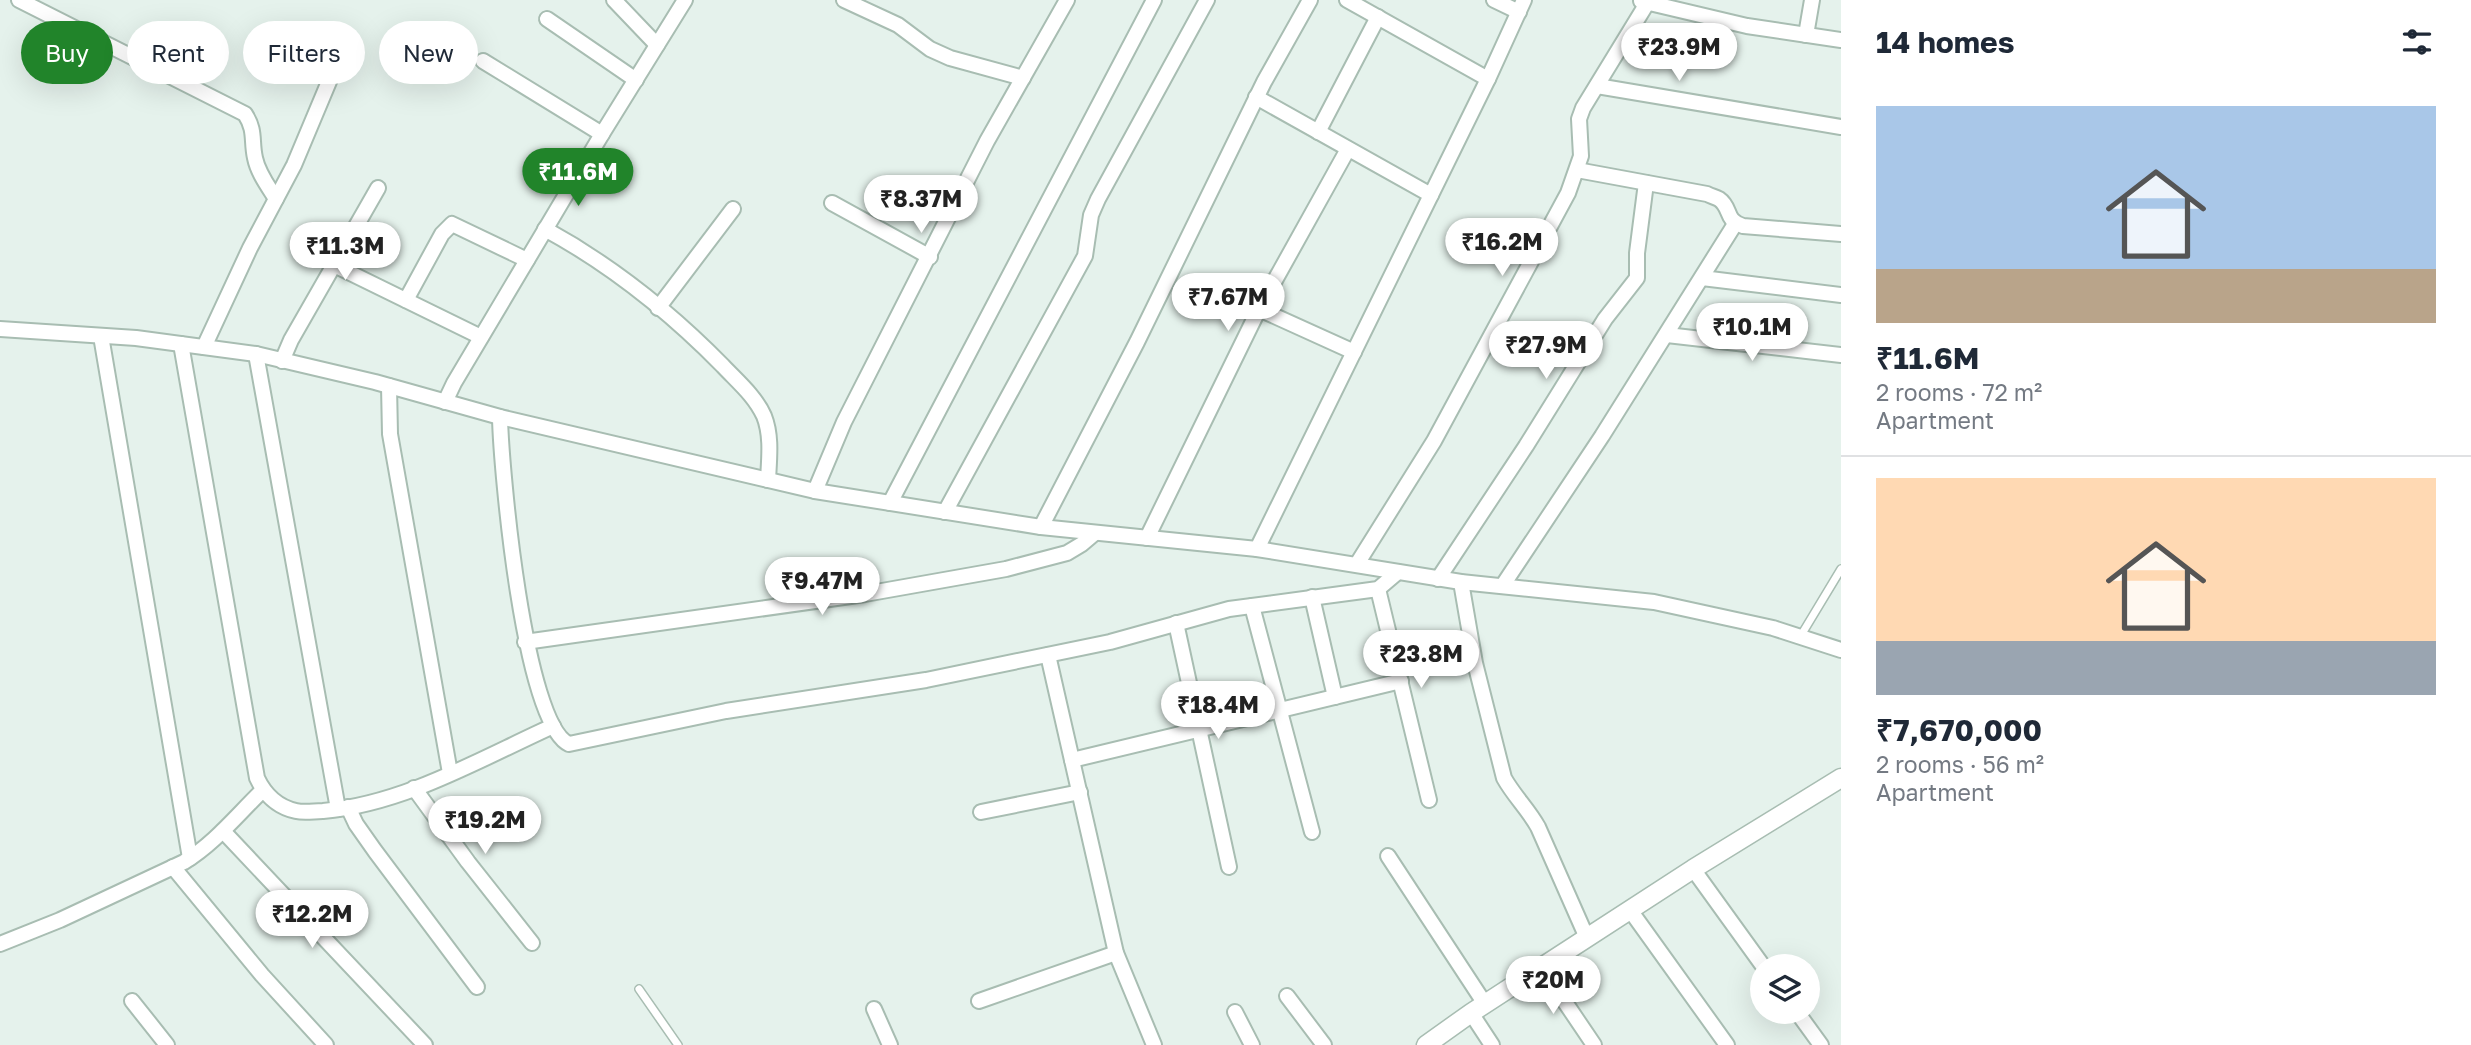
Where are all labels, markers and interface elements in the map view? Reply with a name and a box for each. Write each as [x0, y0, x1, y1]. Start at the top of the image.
chip: Buy [21, 21, 113, 84]
chip: Rent [127, 21, 229, 84]
chip: Filters [243, 21, 365, 84]
chip: New [379, 21, 478, 84]
icon: filters [2398, 23, 2436, 61]
pin: ₹23.9M [1622, 24, 1736, 83]
text: 14 homes [1876, 24, 2015, 60]
text: ₹23.9M [1637, 32, 1721, 60]
pin: ₹11.6M [521, 148, 635, 208]
icon: home [2093, 151, 2219, 277]
text: ₹11.6M [538, 157, 618, 185]
pin: ₹8.37M [864, 176, 978, 235]
text: ₹8.37M [880, 184, 962, 212]
pin: ₹16.2M [1445, 218, 1559, 278]
pin: ₹11.3M [288, 222, 402, 282]
text: ₹16.2M [1461, 227, 1543, 255]
text: ₹11.3M [306, 231, 384, 259]
pin: ₹7.67M [1171, 274, 1285, 333]
text: ₹7.67M [1188, 282, 1268, 310]
pin: ₹10.1M [1695, 304, 1809, 363]
text: ₹10.1M [1712, 312, 1792, 340]
pin: ₹27.9M [1489, 322, 1603, 381]
text: ₹27.9M [1505, 330, 1587, 358]
text: ₹11.6M [1876, 340, 1979, 376]
text: 2 rooms · 72 m² [1876, 378, 2042, 406]
text: Apartment [1876, 406, 1994, 434]
icon: home [2093, 523, 2219, 649]
pin: ₹9.47M [765, 558, 879, 617]
text: ₹9.47M [781, 566, 863, 594]
pin: ₹23.8M [1364, 630, 1478, 690]
text: ₹23.8M [1379, 639, 1463, 667]
pin: ₹18.4M [1161, 682, 1275, 741]
text: ₹18.4M [1177, 690, 1259, 718]
text: ₹7,670,000 [1876, 712, 2042, 748]
text: 2 rooms · 56 m² [1876, 750, 2044, 778]
text: Apartment [1876, 778, 1994, 806]
pin: ₹19.2M [428, 796, 542, 856]
text: ₹19.2M [444, 805, 526, 833]
pin: ₹12.2M [255, 890, 369, 950]
text: ₹12.2M [272, 899, 352, 927]
map controls [1750, 954, 1820, 1024]
button: layers [1750, 954, 1820, 1024]
pin: ₹20M [1512, 956, 1594, 1016]
text: ₹20M [1522, 965, 1584, 993]

